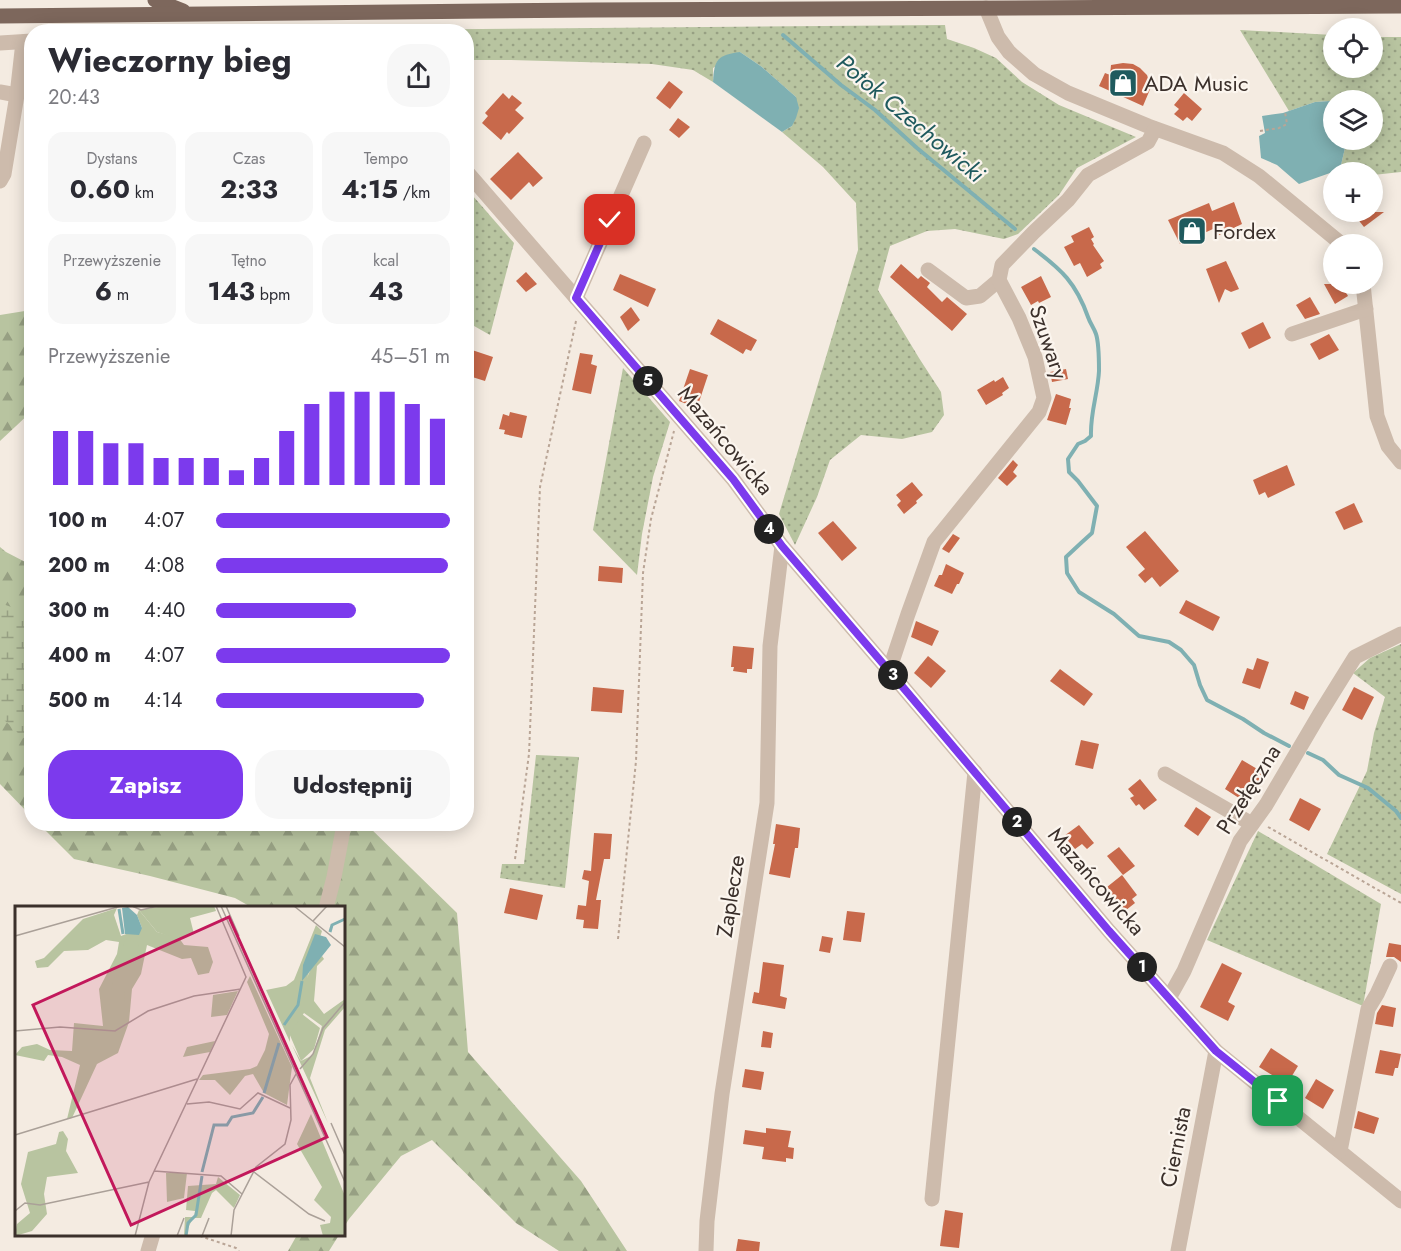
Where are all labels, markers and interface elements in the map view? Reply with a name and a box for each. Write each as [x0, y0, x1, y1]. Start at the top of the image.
map controls [1323, 18, 1383, 294]
button: locate [1323, 18, 1383, 78]
text: Wieczorny bieg [48, 37, 292, 84]
button: share [387, 44, 450, 107]
water label: Potok Czechowicki [829, 45, 993, 191]
shop icon: ADA Music [1107, 67, 1139, 99]
place label: ADA Music [1144, 67, 1248, 99]
text: 20:43 [48, 83, 100, 112]
button: layers [1323, 90, 1383, 150]
text: Dystans [87, 147, 138, 170]
text: Czas [233, 147, 265, 170]
text: Tempo [364, 147, 408, 170]
button: + [1323, 162, 1383, 222]
text: 0.60 [70, 170, 130, 208]
text: 2:33 [220, 170, 278, 208]
text: 4:15 [341, 170, 398, 208]
text: km [130, 181, 154, 204]
text: /km [398, 181, 431, 204]
pin [584, 194, 635, 245]
icon: check [593, 203, 626, 236]
shop icon: Fordex [1176, 215, 1208, 247]
place label: Fordex [1213, 215, 1276, 247]
button: − [1323, 234, 1383, 294]
text: Przewyższenie [63, 249, 161, 272]
text: Tętno [231, 249, 267, 272]
text: kcal [373, 249, 399, 272]
text: 6 [95, 272, 112, 310]
text: 143 [207, 272, 255, 310]
text: 43 [369, 272, 403, 310]
text: m [112, 283, 129, 306]
text: bpm [255, 283, 291, 306]
street label: Szuwary [1021, 300, 1077, 384]
text: Przewyższenie [48, 342, 170, 371]
text: 45–51 m [370, 342, 450, 371]
pin: 5 [633, 366, 663, 396]
text: 5 [643, 369, 653, 392]
street label: Mazańcowicka [671, 378, 781, 502]
text: 100 m [48, 506, 107, 535]
text: 4:07 [144, 506, 184, 535]
pin: 4 [754, 514, 784, 544]
text: 4 [763, 517, 775, 540]
text: 200 m [48, 551, 110, 580]
text: 4:08 [144, 551, 185, 580]
text: 300 m [48, 596, 109, 625]
text: 4:40 [144, 596, 185, 625]
text: 400 m [48, 641, 111, 670]
text: 4:07 [144, 641, 184, 670]
pin: 3 [878, 660, 908, 690]
text: 3 [888, 663, 898, 686]
text: 500 m [48, 686, 110, 715]
text: 4:14 [144, 686, 182, 715]
street label: Przełęczna [1208, 738, 1288, 840]
button: Zapisz [48, 750, 243, 819]
button: Udostępnij [255, 750, 450, 819]
pin: 2 [1002, 807, 1032, 837]
text: 2 [1012, 810, 1022, 833]
street label: Mazańcowicka [1041, 820, 1153, 942]
street label: Zaplecze [708, 852, 752, 940]
inset map [15, 906, 345, 1236]
pin: 1 [1127, 952, 1157, 982]
text: 1 [1138, 955, 1146, 978]
pin [1252, 1075, 1303, 1126]
icon: arrive [1261, 1084, 1294, 1117]
street label: Ciernista [1152, 1104, 1198, 1190]

